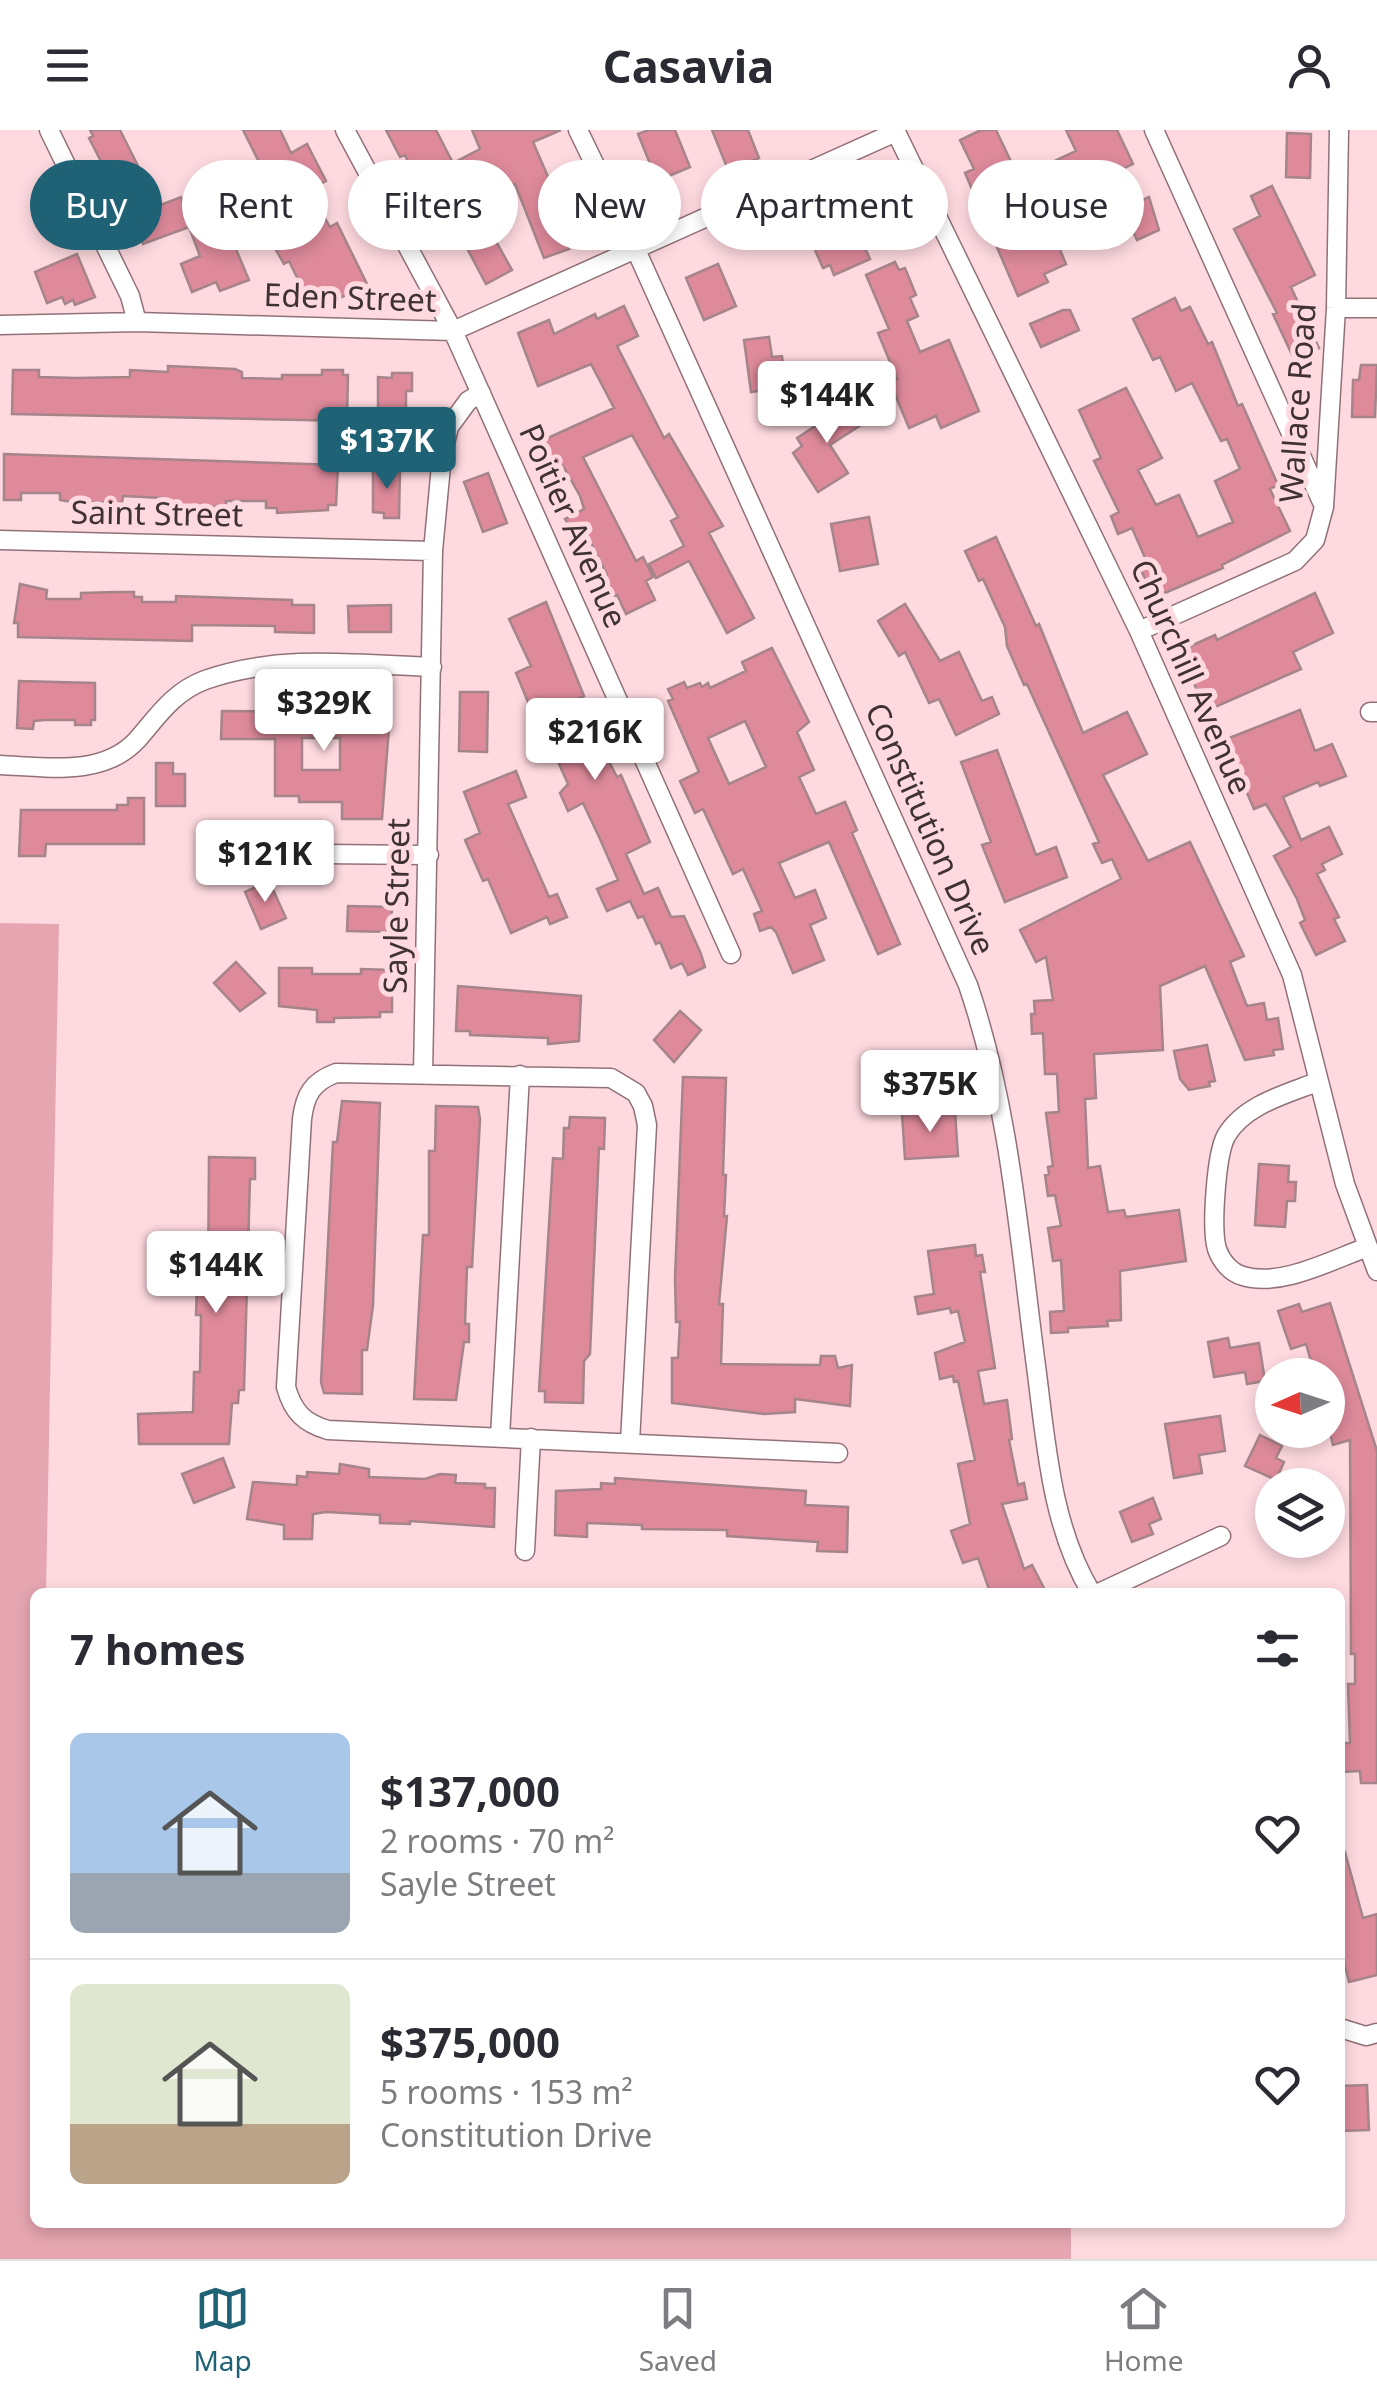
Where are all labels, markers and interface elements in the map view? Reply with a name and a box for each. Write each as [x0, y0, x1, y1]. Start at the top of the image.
text: Casavia [603, 35, 774, 96]
icon: menu [40, 38, 95, 93]
icon: person [1282, 38, 1337, 93]
chip: Buy [30, 160, 162, 250]
chip: Rent [182, 160, 328, 250]
chip: Filters [348, 160, 518, 250]
chip: New [538, 160, 681, 250]
chip: Apartment [701, 160, 948, 250]
chip: House [968, 160, 1144, 250]
street label: Eden Street [263, 272, 437, 321]
street label: Wallace Road [1268, 302, 1325, 504]
pin: $144K [757, 361, 897, 446]
text: $144K [780, 372, 874, 415]
pin: $137K [317, 407, 457, 492]
street label: Poitier Avenue [510, 417, 638, 634]
text: $137K [340, 418, 434, 461]
street label: Saint Street [70, 489, 244, 536]
street label: Churchill Avenue [1121, 552, 1263, 801]
pin: $329K [254, 669, 394, 754]
text: $329K [277, 680, 371, 723]
street label: Constitution Drive [856, 695, 1006, 961]
pin: $216K [525, 698, 665, 783]
text: $216K [548, 709, 642, 752]
street label: Sayle Street [372, 818, 419, 994]
pin: $121K [195, 820, 335, 905]
text: $121K [218, 831, 312, 874]
pin: $375K [860, 1050, 1000, 1135]
text: $375K [883, 1061, 977, 1104]
pin: $144K [146, 1231, 286, 1316]
text: $144K [169, 1242, 263, 1285]
north arrow [1255, 1358, 1345, 1448]
map controls [1255, 1358, 1345, 1558]
button: layers [1255, 1468, 1345, 1558]
text: 7 homes [70, 1620, 246, 1677]
icon: filters [1250, 1621, 1305, 1676]
text: $137,000 [380, 1762, 560, 1819]
icon: home [150, 1773, 270, 1893]
icon: heart [1250, 1806, 1305, 1861]
text: 2 rooms · 70 m² [380, 1819, 614, 1862]
text: Sayle Street [380, 1862, 556, 1905]
text: $375,000 [380, 2013, 560, 2070]
icon: home [150, 2024, 270, 2144]
icon: heart [1250, 2057, 1305, 2112]
text: 5 rooms · 153 m² [380, 2070, 633, 2113]
text: Constitution Drive [380, 2113, 652, 2156]
tab: Map [193, 2281, 252, 2379]
tab: Saved [639, 2281, 717, 2379]
tab: Home [1104, 2281, 1184, 2379]

